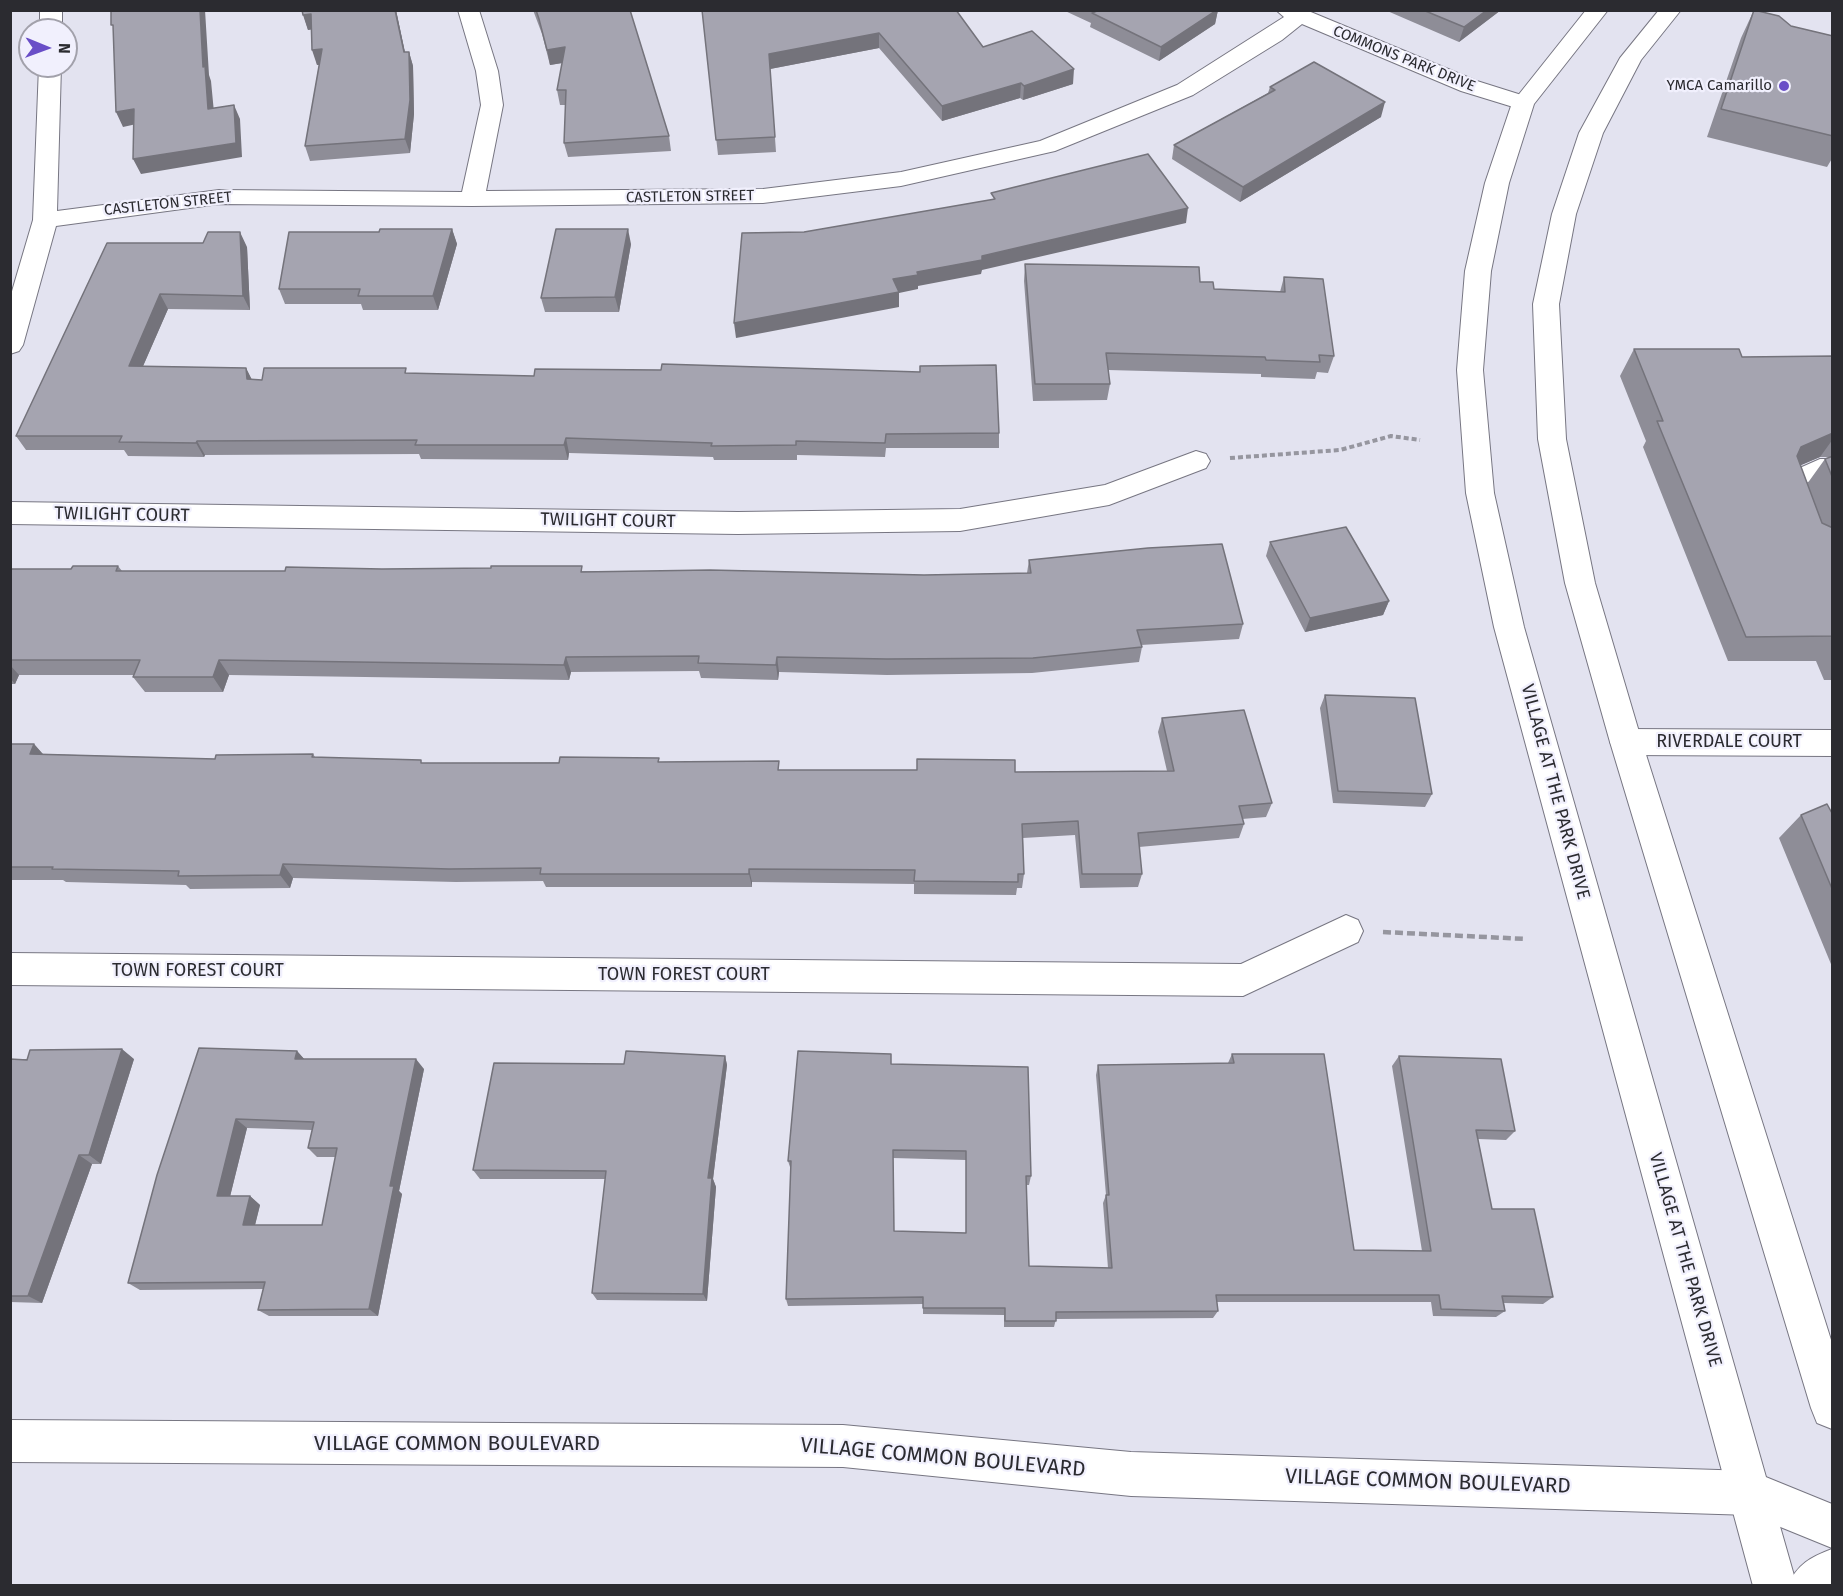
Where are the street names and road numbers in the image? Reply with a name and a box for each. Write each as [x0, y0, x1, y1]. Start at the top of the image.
street label: COMMONS PARK DRIVE [1330, 22, 1478, 96]
street label: CASTLETON STREET [626, 187, 754, 207]
street label: CASTLETON STREET [103, 188, 233, 220]
street label: TWILIGHT COURT [54, 503, 190, 527]
street label: TWILIGHT COURT [540, 509, 676, 533]
street label: VILLAGE AT THE PARK DRIVE [1516, 682, 1594, 902]
street label: RIVERDALE COURT [1656, 731, 1802, 753]
street label: TOWN FOREST COURT [112, 960, 284, 982]
street label: TOWN FOREST COURT [598, 964, 770, 986]
street label: VILLAGE AT THE PARK DRIVE [1644, 1150, 1726, 1370]
street label: VILLAGE COMMON BOULEVARD [314, 1431, 600, 1457]
street label: VILLAGE COMMON BOULEVARD [800, 1433, 1086, 1483]
street label: VILLAGE COMMON BOULEVARD [1285, 1464, 1571, 1500]

